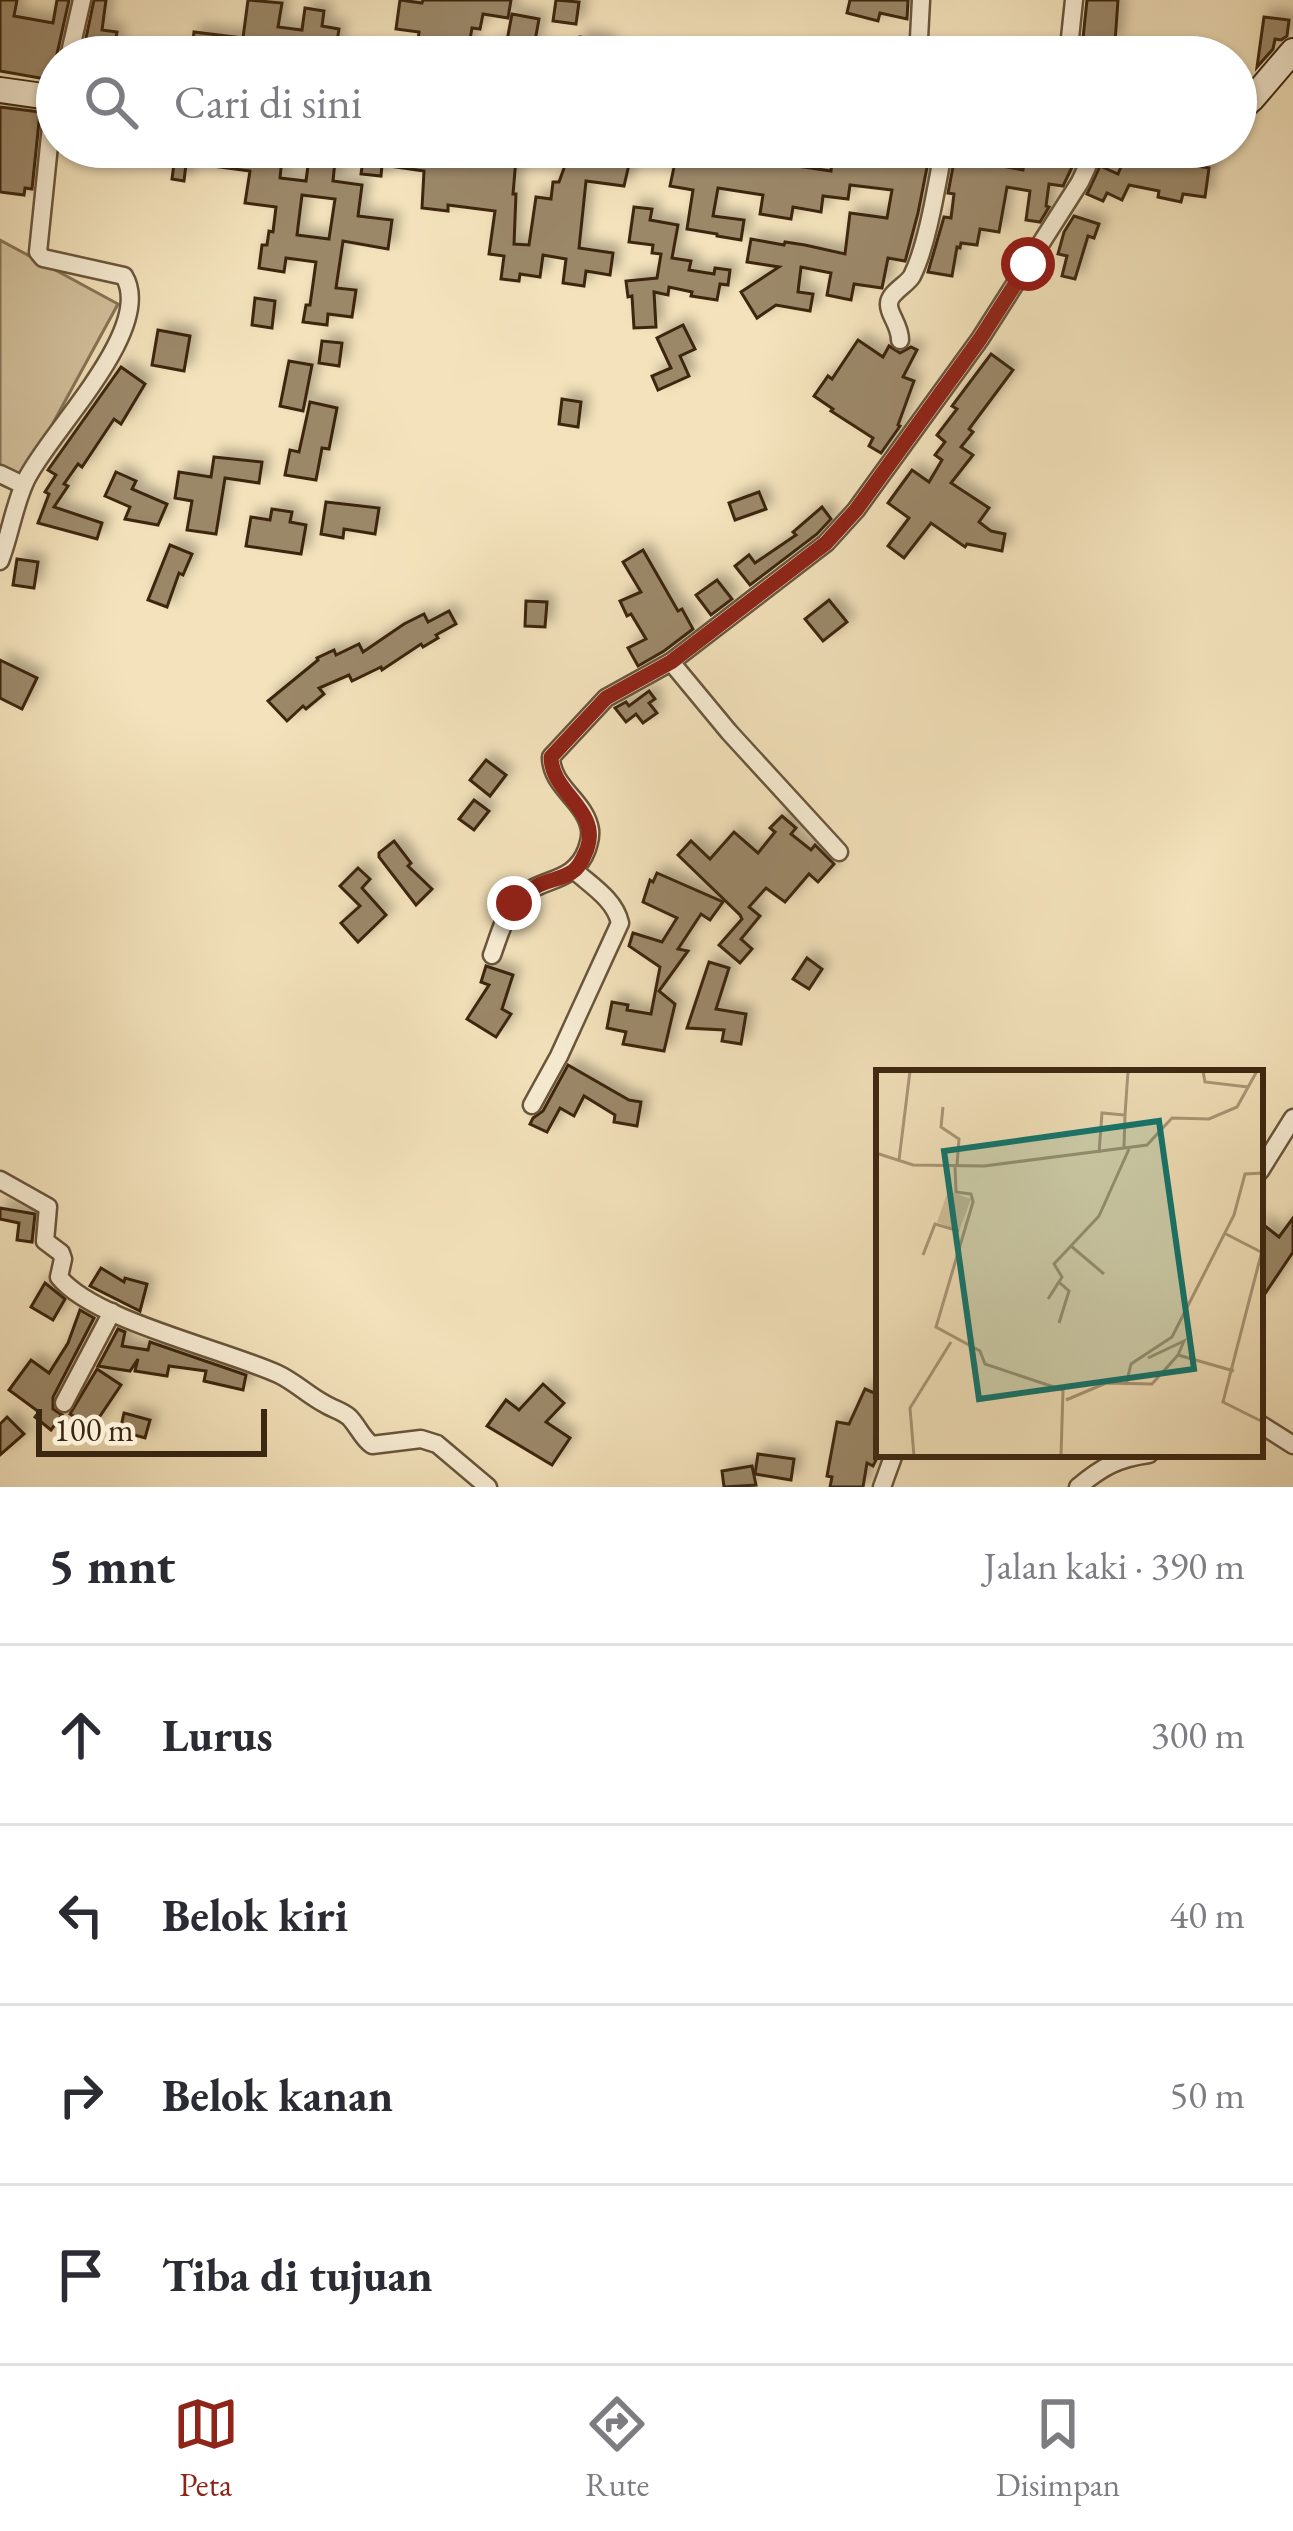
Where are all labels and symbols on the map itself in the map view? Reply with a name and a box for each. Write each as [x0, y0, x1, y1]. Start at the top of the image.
route start [1001, 237, 1055, 291]
route end [487, 876, 541, 930]
inset map [876, 1070, 1263, 1457]
scale bar [36, 1403, 267, 1456]

